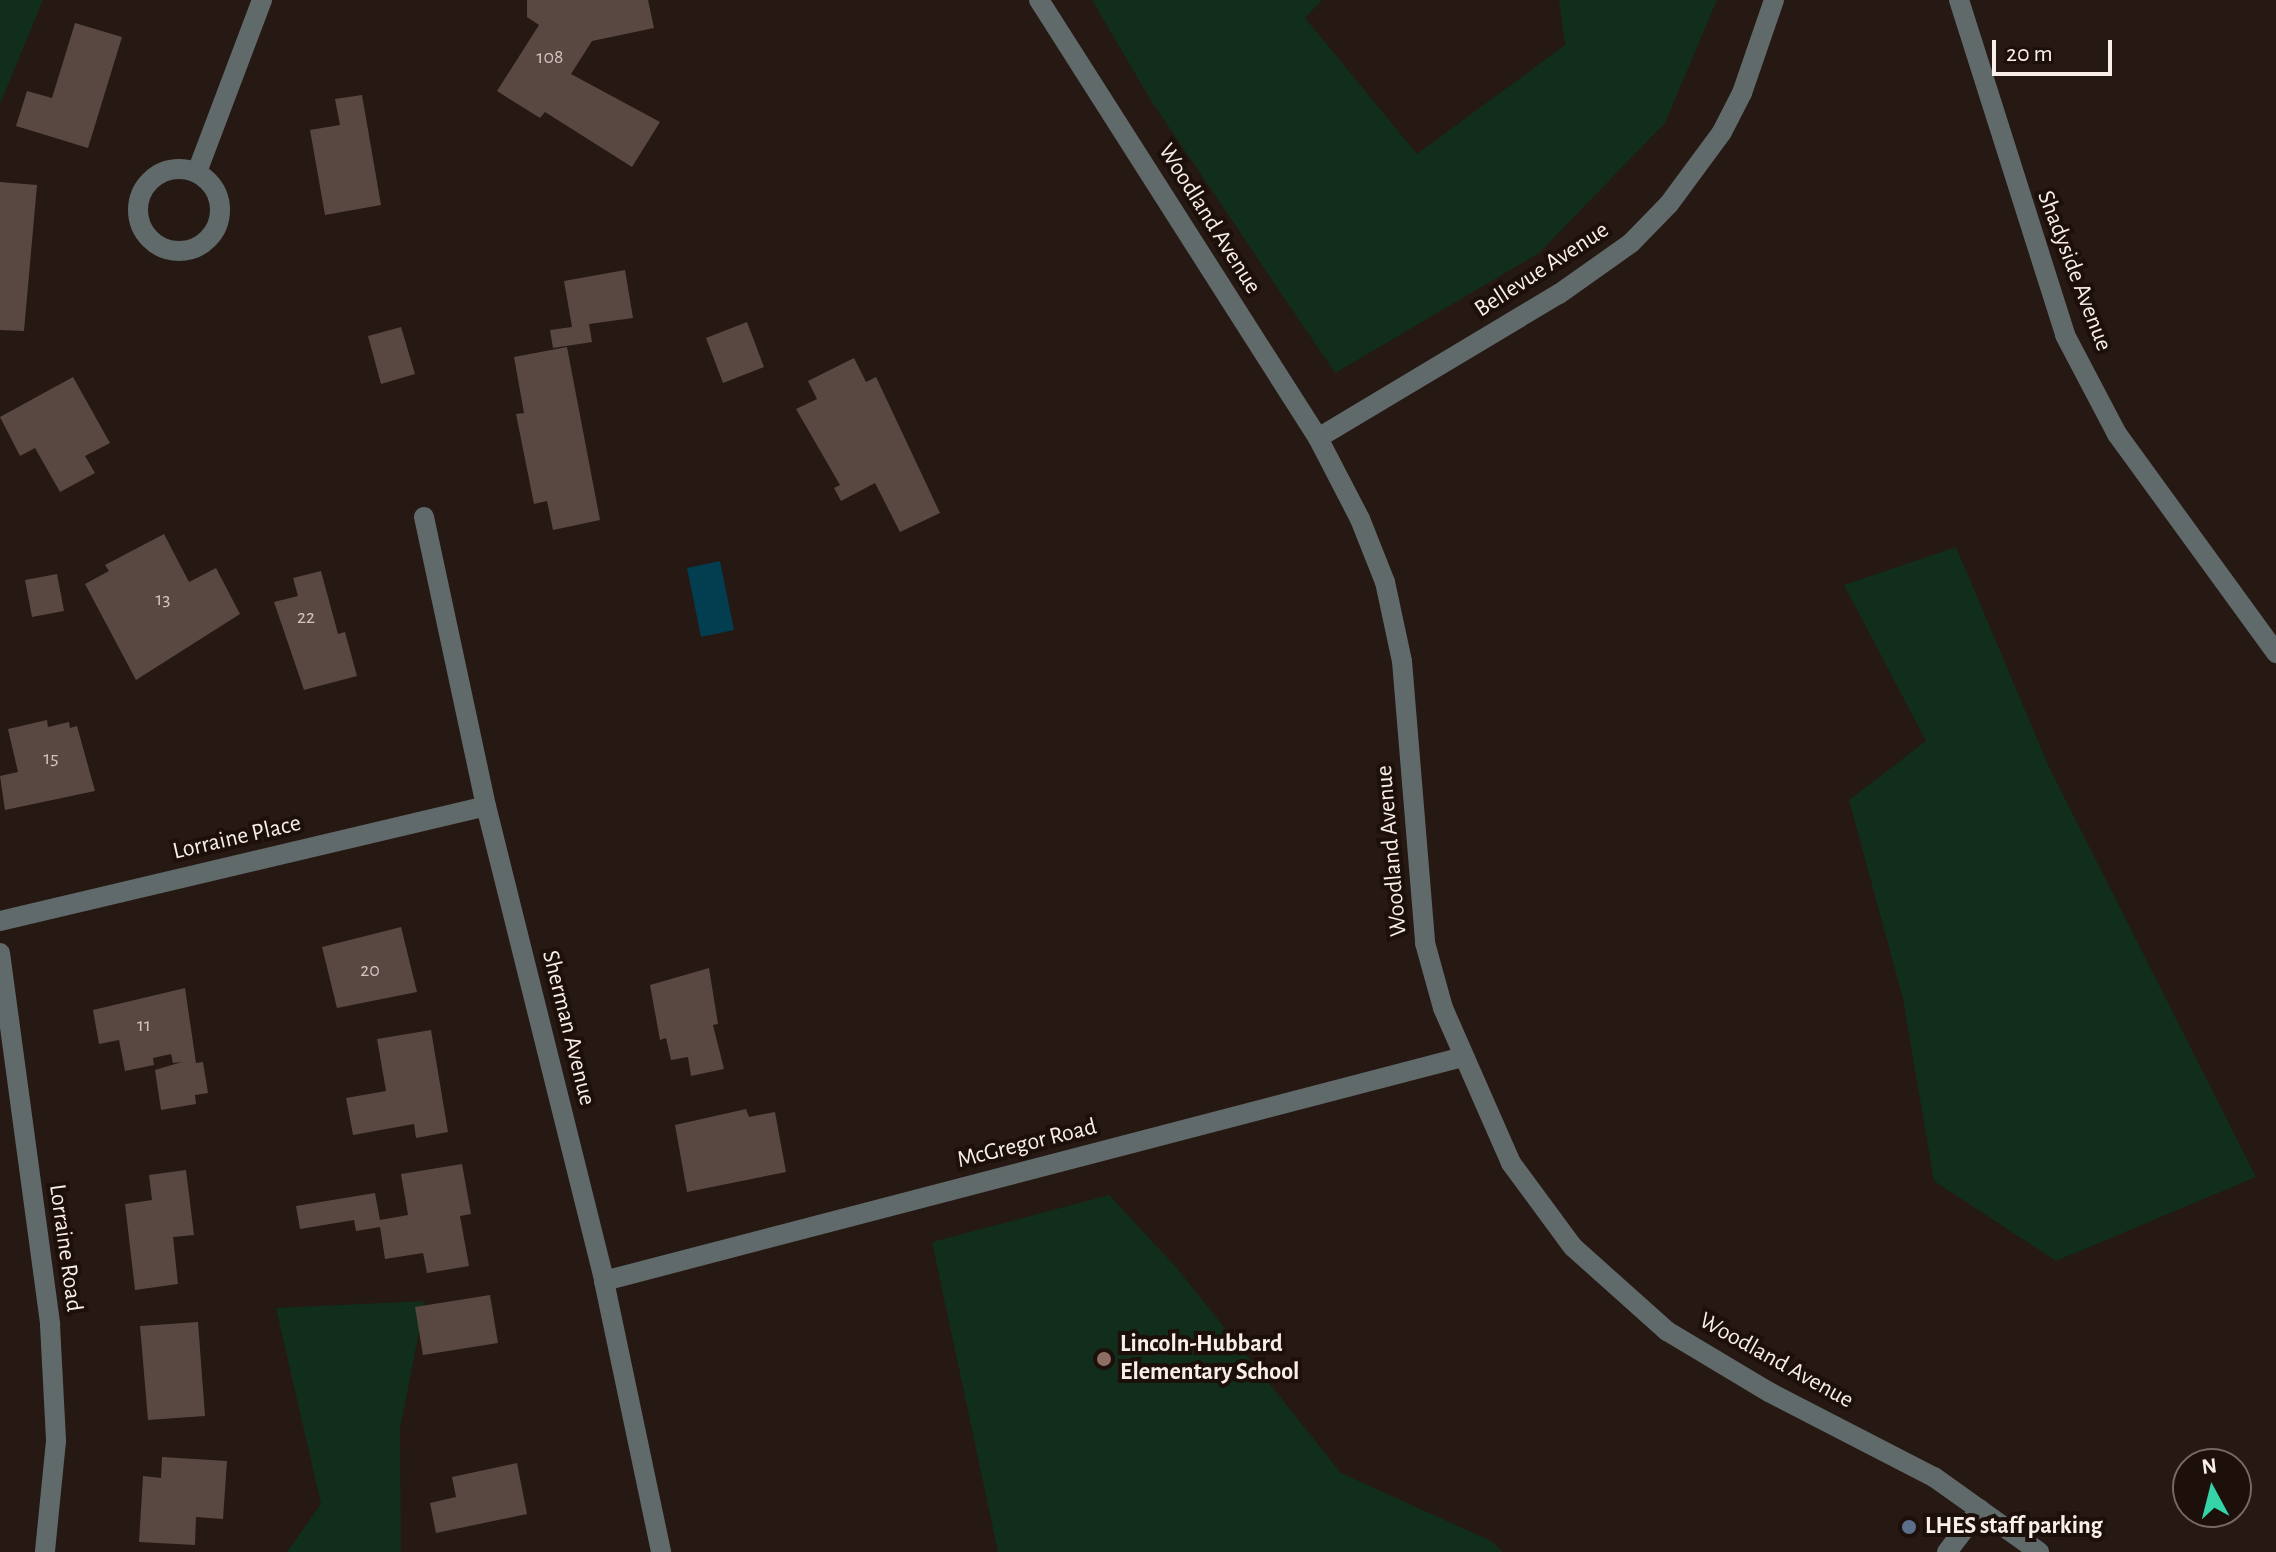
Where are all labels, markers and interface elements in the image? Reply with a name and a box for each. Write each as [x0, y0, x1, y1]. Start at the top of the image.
scale bar [1996, 24, 2116, 74]
text: 20 m [2006, 42, 2053, 66]
house number: 108 [537, 45, 563, 69]
street label: Woodland Avenue [1151, 138, 1267, 300]
street label: Shadyside Avenue [2030, 187, 2118, 355]
street label: Bellevue Avenue [1470, 216, 1614, 324]
house number: 13 [155, 587, 171, 611]
house number: 22 [297, 605, 315, 629]
house number: 15 [43, 746, 59, 770]
street label: Woodland Avenue [1370, 764, 1414, 938]
street label: Lorraine Place [170, 809, 304, 867]
street label: Sherman Avenue [535, 948, 601, 1108]
house number: 20 [360, 958, 380, 982]
house number: 11 [137, 1013, 151, 1037]
street label: McGregor Road [954, 1113, 1100, 1175]
street label: Lorraine Road [42, 1182, 88, 1314]
street label: Woodland Avenue [1694, 1307, 1858, 1415]
place label: Lincoln-Hubbard Elementary School [1120, 1331, 1299, 1387]
marker: Lincoln-Hubbard Elementary School [1095, 1350, 1113, 1368]
north arrow [2172, 1448, 2252, 1528]
text: N [2200, 1454, 2218, 1478]
place label: LHES staff parking [1925, 1513, 2103, 1541]
marker: LHES staff parking [1900, 1518, 1918, 1536]

